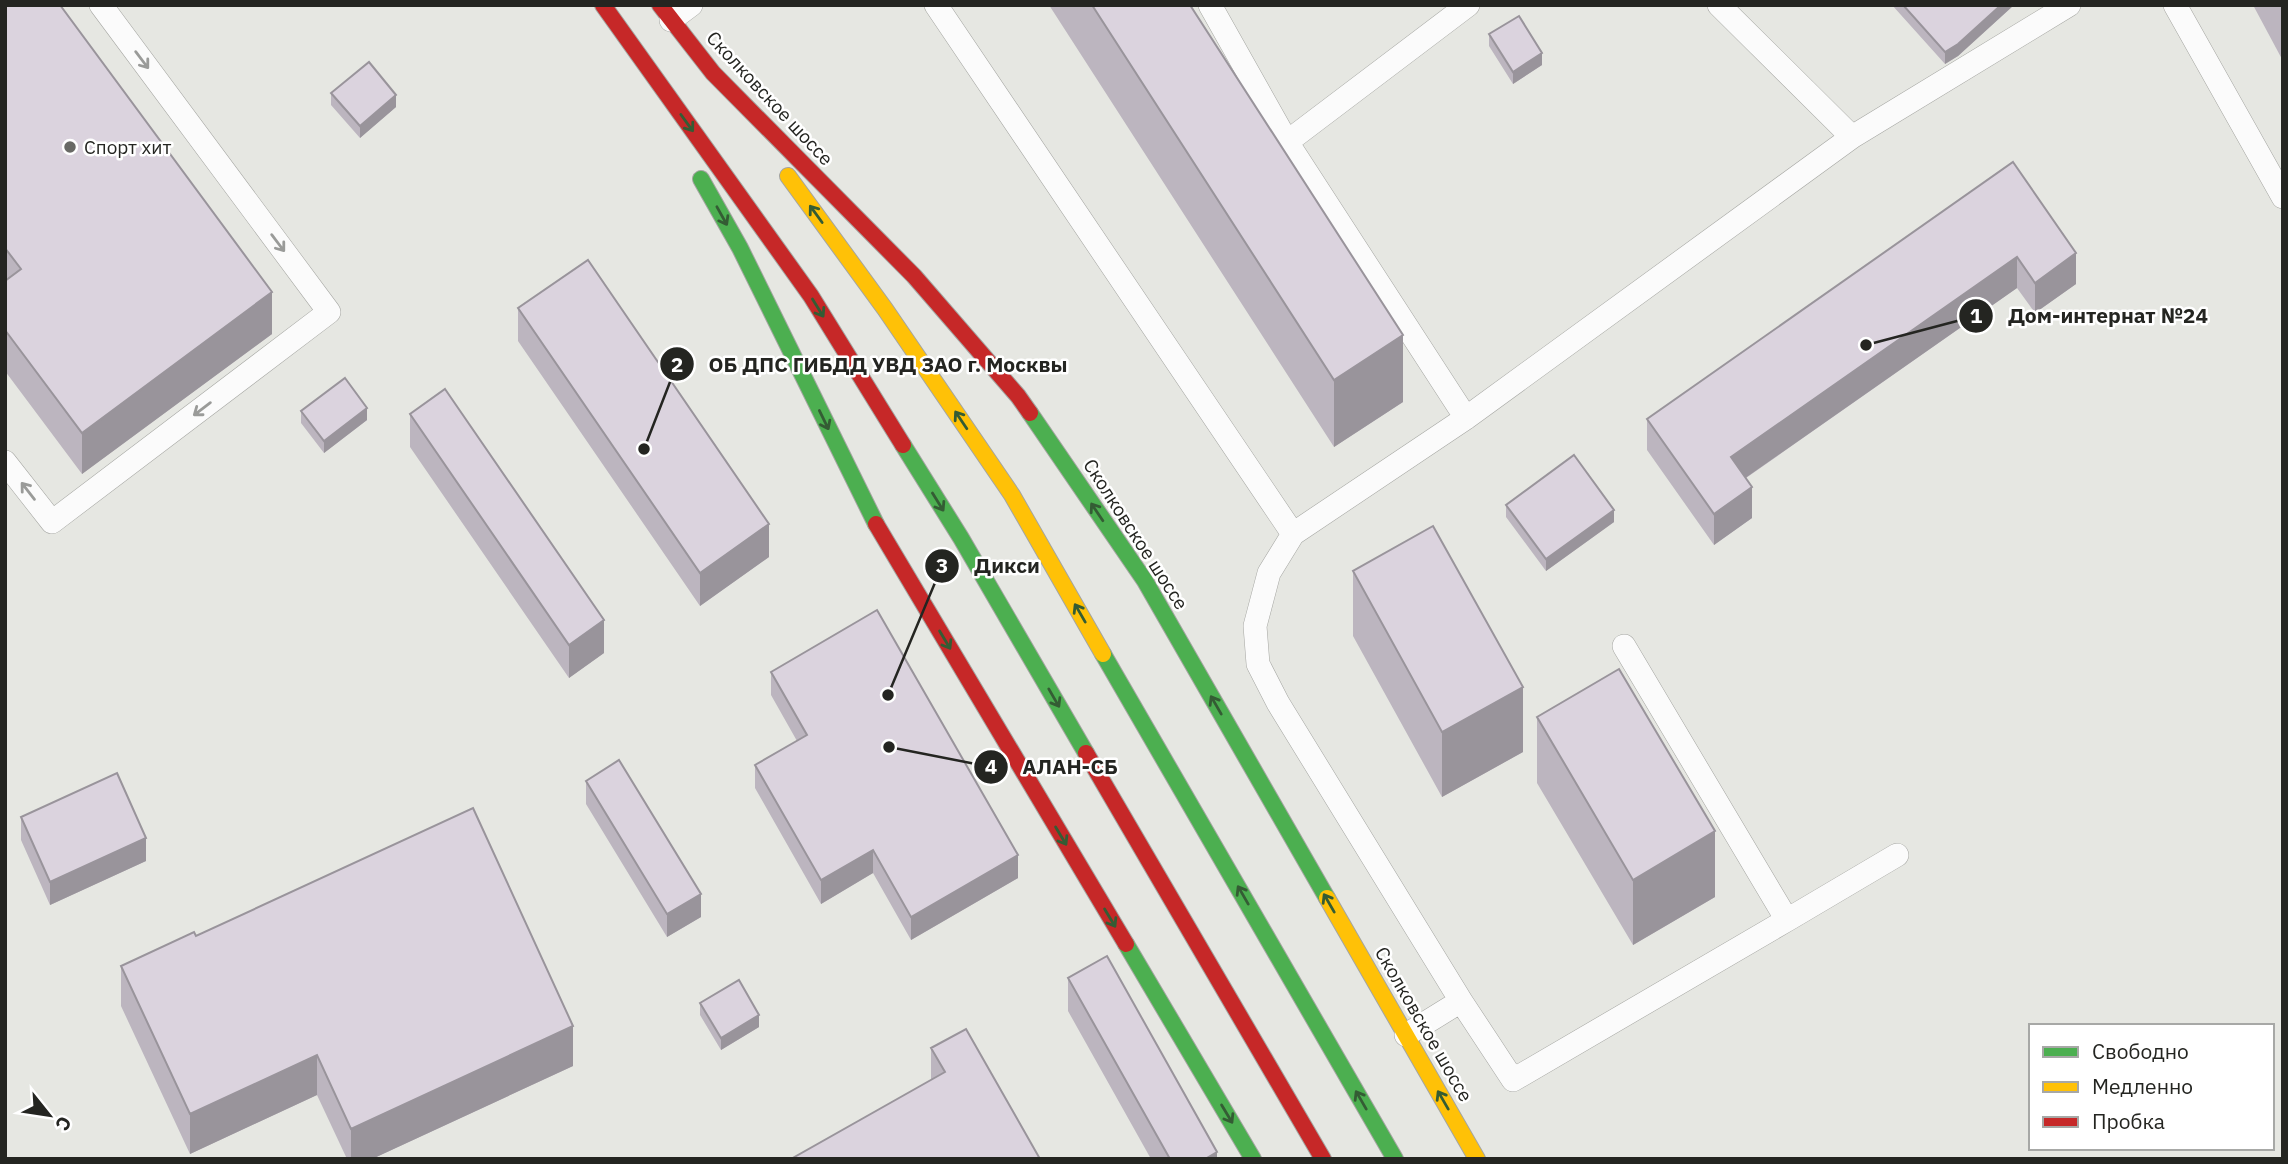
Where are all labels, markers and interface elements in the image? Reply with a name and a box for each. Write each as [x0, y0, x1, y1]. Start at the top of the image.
street label: Сколковское шоссе [702, 26, 838, 170]
one-way arrow [134, 50, 149, 69]
one-way arrow [680, 113, 694, 132]
place label: Спорт хит [84, 135, 171, 159]
marker: Спорт хит [62, 139, 78, 155]
one-way arrow [808, 205, 823, 224]
one-way arrow [715, 206, 729, 226]
one-way arrow [270, 233, 285, 251]
callout: Дом-интернат №24 [1959, 295, 2222, 337]
one-way arrow [812, 298, 826, 318]
text: 1 [1970, 301, 1983, 329]
text: Дом-интернат №24 [2008, 301, 2208, 329]
callout: ОБ ДПС ГИБДД УВД ЗАО г. Москвы [660, 343, 1082, 385]
text: 2 [671, 350, 683, 378]
text: ОБ ДПС ГИБДД УВД ЗАО г. Москвы [708, 350, 1068, 378]
one-way arrow [193, 402, 212, 416]
one-way arrow [817, 409, 831, 430]
one-way arrow [954, 411, 968, 430]
street label: Сколковское шоссе [1078, 454, 1194, 614]
one-way arrow [20, 483, 35, 501]
one-way arrow [932, 491, 946, 511]
one-way arrow [1090, 502, 1104, 522]
callout: Дикси [925, 545, 1054, 587]
text: 3 [936, 551, 948, 579]
text: Дикси [974, 551, 1040, 579]
one-way arrow [1073, 604, 1087, 624]
one-way arrow [938, 630, 952, 650]
one-way arrow [1048, 687, 1062, 707]
one-way arrow [1209, 696, 1223, 716]
callout: АЛАН-СБ [974, 746, 1132, 788]
text: 4 [985, 752, 997, 780]
text: АЛАН-СБ [1022, 752, 1118, 780]
one-way arrow [1055, 826, 1069, 846]
one-way arrow [1236, 886, 1250, 906]
one-way arrow [1322, 893, 1336, 913]
one-way arrow [1104, 908, 1118, 928]
street label: Сколковское шоссе [1370, 942, 1478, 1106]
legend [2029, 1024, 2274, 1150]
text: Свободно [2092, 1037, 2189, 1065]
text: Медленно [2092, 1072, 2193, 1100]
north arrow [14, 1080, 84, 1150]
one-way arrow [1354, 1090, 1368, 1110]
one-way arrow [1436, 1090, 1450, 1110]
one-way arrow [1220, 1103, 1234, 1123]
text: Пробка [2092, 1107, 2165, 1135]
text: С [50, 1112, 77, 1135]

